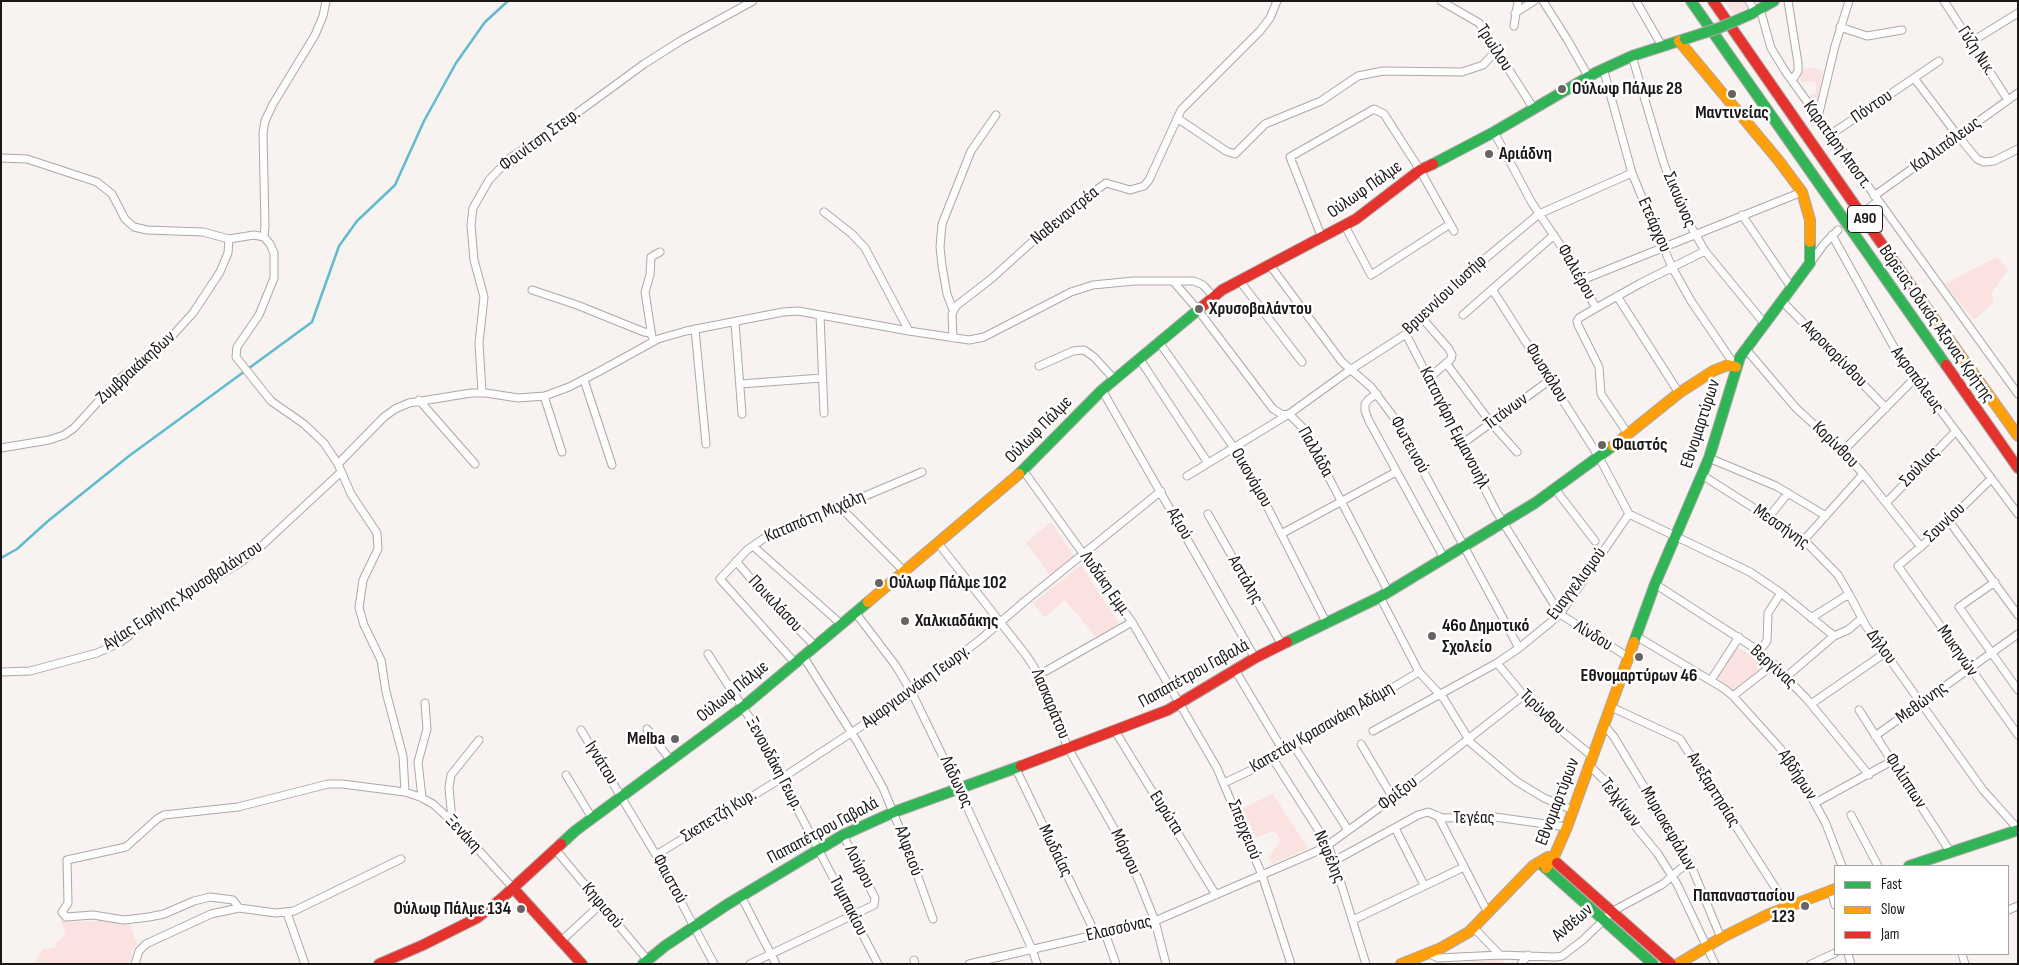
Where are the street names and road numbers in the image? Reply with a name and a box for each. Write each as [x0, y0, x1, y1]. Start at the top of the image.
street label: Τρωίλου [1471, 21, 1517, 75]
street label: Γύζη Νικ. [1952, 22, 2000, 80]
street label: Πόντου [1847, 85, 1897, 129]
street label: Καρατάρη Αποστ. [1798, 97, 1876, 193]
street label: Φοινίτση Στεφ. [495, 103, 585, 177]
street label: Καλλιπόλεως [1907, 112, 1985, 178]
street label: Ούλωφ Πάλμε [1323, 156, 1407, 224]
street label: Σικυώνος [1658, 169, 1700, 231]
street label: Ναθεναντρέα [1027, 182, 1103, 250]
street label: Ετεάρχου [1632, 194, 1676, 256]
road number: Α90 [1848, 205, 1882, 232]
street label: Φαλιέρου [1552, 241, 1600, 303]
street label: Βόρειος Οδικός Άξονας Κρήτης [1873, 241, 1999, 407]
street label: Βρυεννίου Ιωσήφ [1398, 251, 1492, 339]
street label: Ακροκορίνθου [1797, 316, 1871, 392]
street label: Ζυμβρακάκηδων [92, 327, 180, 409]
street label: Φωσκόλου [1519, 339, 1573, 407]
street label: Ακροπόλεως [1886, 343, 1948, 417]
street label: Κατσιγάρη Εμμανουήλ [1414, 364, 1494, 492]
street label: Εθνομαρτύρων [1676, 377, 1726, 471]
street label: Τιτάνων [1480, 389, 1532, 435]
street label: Ούλωφ Πάλμε [1001, 392, 1077, 468]
street label: Φωτεινού [1385, 413, 1433, 477]
street label: Κορίνθου [1807, 417, 1863, 473]
street label: Παλλάδα [1292, 423, 1338, 481]
street label: Σούλιας [1896, 442, 1944, 492]
street label: Οικονόμου [1226, 445, 1276, 511]
street label: Καταπότη Μιχάλη [762, 486, 868, 548]
street label: Σουνίου [1920, 498, 1970, 548]
street label: Μεσσήνης [1749, 500, 1813, 554]
street label: Αξιού [1161, 504, 1197, 544]
street label: Αγίας Ειρήνης Χρυσοβαλάντου [99, 537, 267, 655]
street label: Ευαγγελισμού [1543, 544, 1611, 624]
street label: Λυδάκη Εμμ. [1075, 548, 1135, 620]
street label: Αστάλης [1223, 552, 1267, 608]
street label: Ποικιλάσου [743, 571, 807, 637]
street label: Λίνδου [1570, 616, 1616, 656]
street label: Μυκηνών [1932, 621, 1982, 681]
street label: Δήλου [1861, 625, 1901, 669]
street label: Παπαπέτρου Γαβαλά [1135, 635, 1253, 713]
street label: Βεργίνας [1745, 640, 1801, 694]
street label: Αμαργιαννάκη Γεωργ. [858, 641, 974, 733]
street label: Ούλωφ Πάλμε [693, 656, 773, 728]
street label: Λασκαράτου [1026, 666, 1074, 742]
street label: Μεθώνης [1892, 677, 1952, 729]
street label: Καπετάν Κρασανάκη Αδάμη [1246, 678, 1398, 778]
street label: Τιρύνθου [1514, 685, 1570, 739]
street label: Ξενουδάκη Γεωρ. [740, 714, 808, 814]
street label: Ιγνάτου [579, 737, 623, 789]
street label: Αβδήρων [1773, 746, 1821, 804]
street label: Ανεξαρτησίας [1682, 749, 1744, 831]
street label: Φιλίππων [1879, 749, 1931, 813]
street label: Λάδωνος [935, 752, 977, 812]
street label: Εθνομαρτύρων [1531, 755, 1585, 849]
street label: Φρίξου [1374, 772, 1422, 816]
street label: Τελχίνων [1595, 774, 1645, 832]
street label: Μυριοκεφάλων [1635, 783, 1701, 875]
street label: Σκεπετζή Κυρ. [677, 784, 761, 848]
street label: Ευρώτα [1144, 787, 1188, 839]
street label: Παπαπέτρου Γαβαλά [764, 793, 882, 869]
street label: Σπερχειού [1222, 797, 1266, 863]
street label: Τεγέας [1453, 807, 1495, 829]
street label: Ξενάκη [440, 811, 486, 857]
street label: Μωδαίας [1033, 821, 1077, 881]
street label: Αλφειού [889, 823, 927, 879]
street label: Μόρνου [1105, 826, 1145, 878]
street label: Νεφέλης [1308, 827, 1350, 887]
street label: Λούρου [839, 842, 879, 892]
street label: Φαιστού [647, 851, 691, 907]
street label: Τυμπακίου [824, 873, 872, 939]
street label: Κηφισού [577, 879, 627, 933]
street label: Ανθέων [1548, 899, 1598, 947]
street label: Ελασσόνας [1084, 911, 1154, 947]

